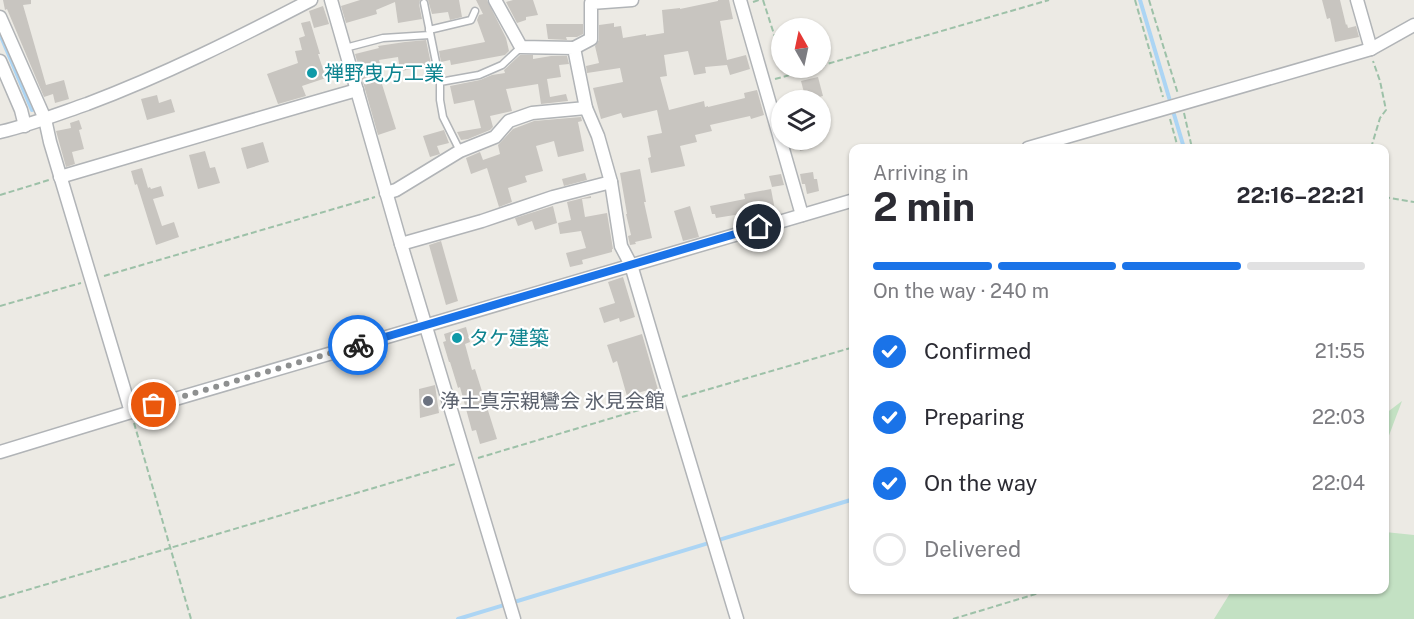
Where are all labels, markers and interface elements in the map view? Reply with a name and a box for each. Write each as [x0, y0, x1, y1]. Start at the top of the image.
north arrow [771, 18, 831, 78]
map controls [771, 18, 831, 150]
place label: 禅野曳方工業 [324, 61, 444, 85]
marker: 禅野曳方工業 [305, 66, 319, 80]
button: layers [771, 90, 831, 150]
text: Arriving in [873, 161, 968, 185]
text: 22:16–22:21 [1236, 182, 1365, 208]
text: 2 min [873, 184, 975, 230]
pin [733, 201, 784, 252]
icon: home [742, 210, 775, 243]
text: On the way · 240 m [873, 279, 1049, 303]
courier [328, 315, 388, 375]
place label: タケ建築 [469, 326, 549, 350]
icon: bike [342, 329, 375, 362]
marker: タケ建築 [450, 331, 464, 345]
icon: check [873, 335, 906, 368]
text: Confirmed [924, 338, 1031, 364]
text: 21:55 [1315, 339, 1365, 363]
pin [128, 379, 179, 430]
icon: bag [137, 388, 170, 421]
place label: 浄土真宗親鸞会 氷見会館 [440, 389, 665, 413]
marker: 浄土真宗親鸞会 氷見会館 [421, 394, 435, 408]
icon: check [873, 401, 906, 434]
text: Preparing [924, 404, 1025, 430]
text: 22:03 [1312, 405, 1365, 429]
icon: check [873, 467, 906, 500]
text: On the way [924, 470, 1037, 496]
text: 22:04 [1312, 471, 1365, 495]
text: Delivered [924, 536, 1021, 562]

